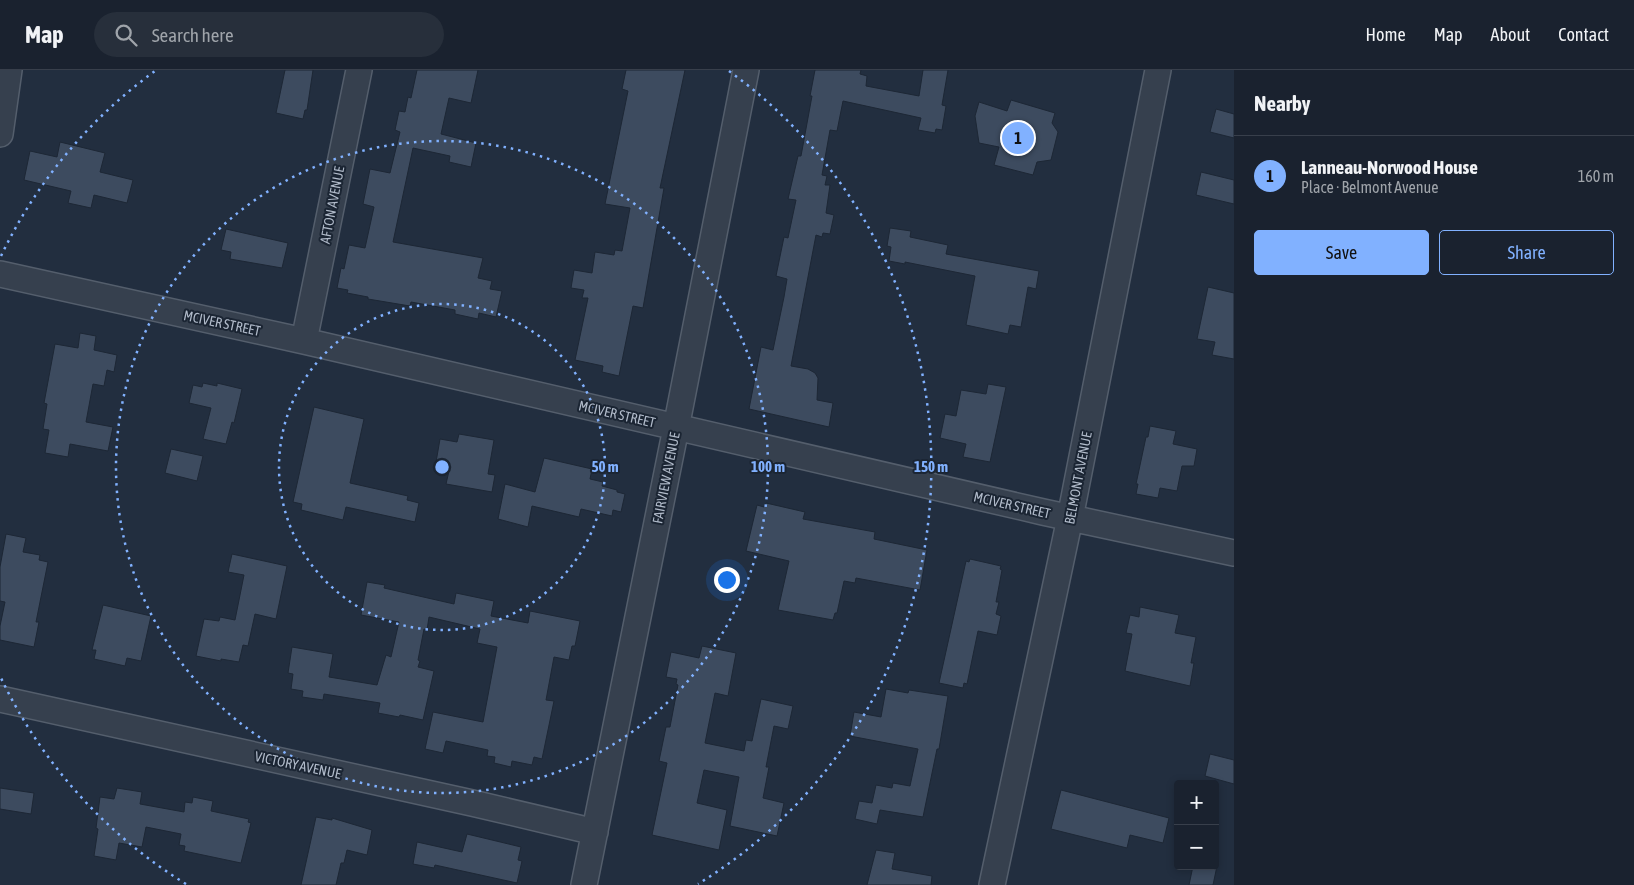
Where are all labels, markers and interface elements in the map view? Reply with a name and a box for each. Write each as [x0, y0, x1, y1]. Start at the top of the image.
search box [94, 12, 444, 57]
text: Map [25, 21, 64, 48]
icon: search [112, 21, 140, 49]
text: Search here [152, 24, 234, 46]
text: Home [1366, 24, 1406, 45]
text: Map [1434, 24, 1463, 45]
text: About [1491, 24, 1530, 45]
text: Contact [1558, 24, 1609, 45]
text: Nearby [1254, 91, 1310, 115]
pin: 1 [1002, 119, 1034, 157]
text: Lanneau-Norwood House [1301, 156, 1478, 178]
street label: AFTON AVENUE [317, 165, 347, 245]
text: 1 [1266, 167, 1274, 185]
text: 160 m [1578, 167, 1614, 185]
text: Place · Belmont Avenue [1301, 178, 1439, 196]
button: Save [1254, 230, 1429, 275]
button: Share [1439, 230, 1614, 275]
street label: MCIVER STREET [182, 307, 262, 339]
street label: MCIVER STREET [577, 397, 657, 431]
street label: BELMONT AVENUE [1061, 430, 1095, 526]
street label: FAIRVIEW AVENUE [649, 431, 683, 525]
centre of rings [433, 458, 451, 476]
text: 50 m [592, 458, 619, 475]
text: 100 m [751, 458, 785, 475]
text: 150 m [914, 458, 948, 475]
street label: MCIVER STREET [972, 488, 1052, 522]
your location [714, 567, 740, 593]
street label: VICTORY AVENUE [253, 748, 343, 782]
map controls [1174, 780, 1219, 870]
button: + [1174, 780, 1219, 825]
button: − [1174, 825, 1219, 870]

